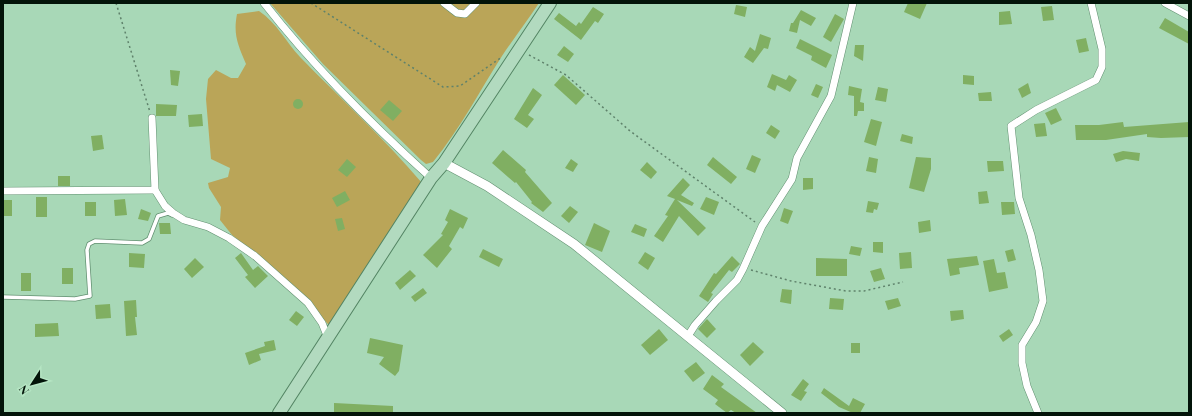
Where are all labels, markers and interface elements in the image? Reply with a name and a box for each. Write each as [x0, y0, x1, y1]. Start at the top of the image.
north arrow [12, 364, 52, 404]
text: N [15, 383, 32, 398]

